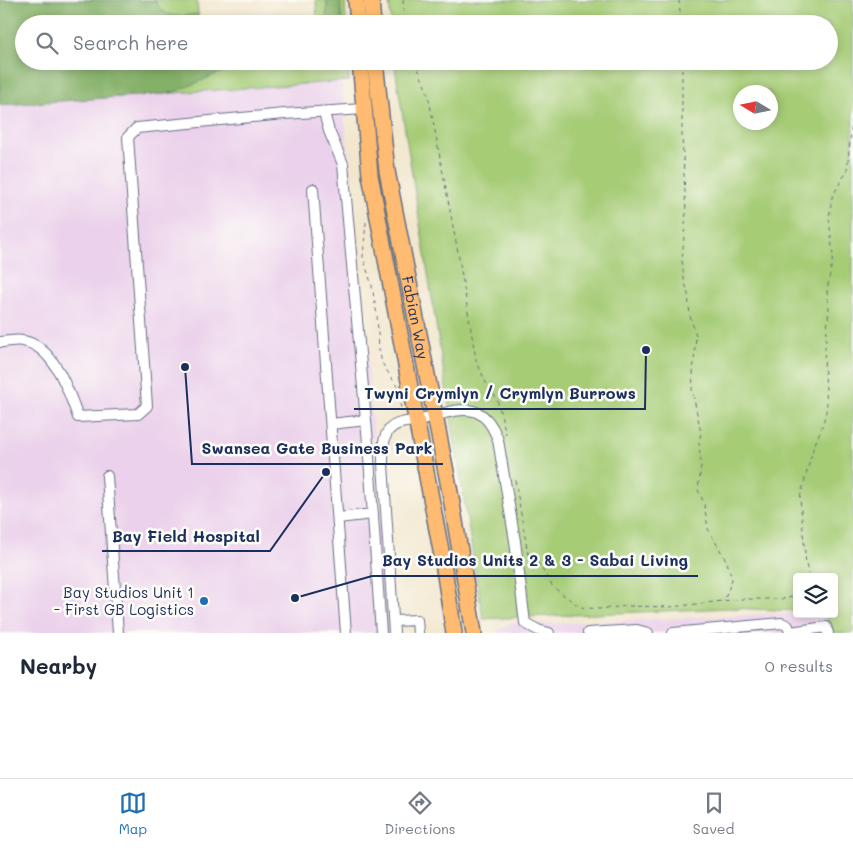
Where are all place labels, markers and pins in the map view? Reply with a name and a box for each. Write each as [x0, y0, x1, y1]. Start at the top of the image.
callout: Twyni Crymlyn / Crymlyn Burrows [354, 378, 645, 409]
callout: Swansea Gate Business Park [192, 433, 443, 464]
callout: Bay Field Hospital [102, 520, 270, 551]
callout: Bay Studios Units 2 & 3 - Sabai Living [372, 545, 698, 576]
place label: Bay Studios Unit 1 - First GB Logistics [54, 582, 194, 619]
marker: Bay Studios Unit 1 - First GB Logistics [198, 595, 210, 607]

